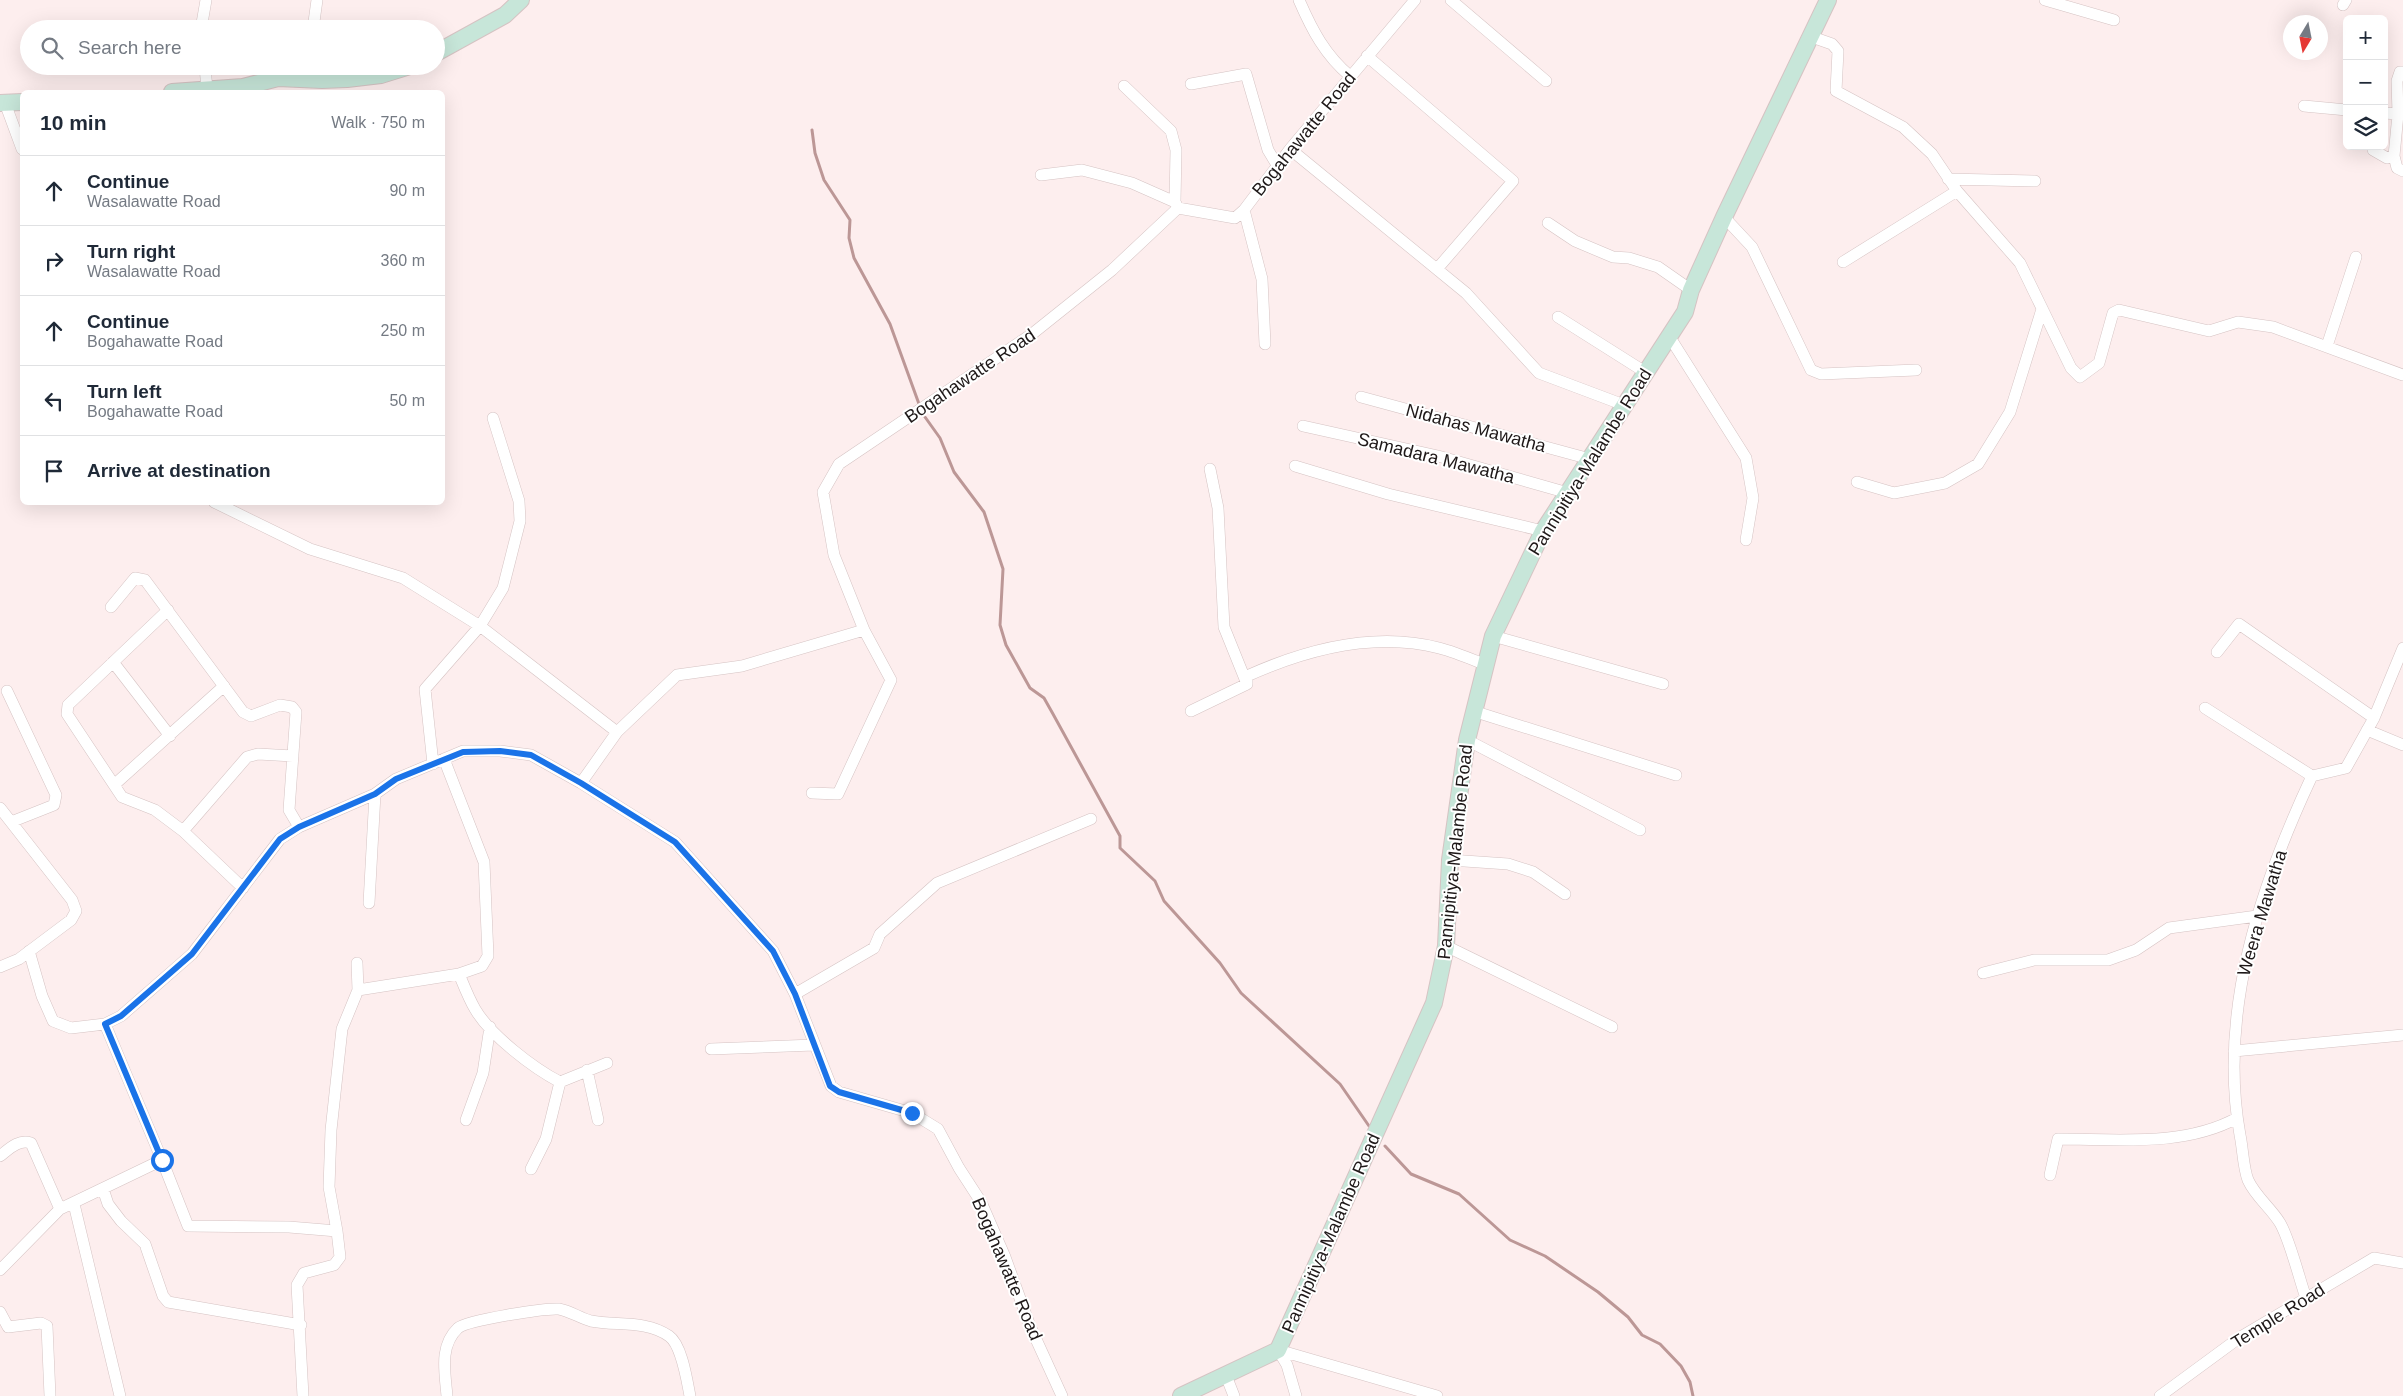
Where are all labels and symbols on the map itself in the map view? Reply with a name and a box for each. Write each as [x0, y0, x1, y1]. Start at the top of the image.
north arrow [2283, 15, 2328, 60]
street label: Bogahawatte Road [1248, 68, 1360, 200]
street label: Bogahawatte Road [901, 325, 1039, 427]
street label: Pannipitiya-Malambe Road [1524, 365, 1656, 559]
street label: Nidahas Mawatha [1404, 400, 1549, 457]
street label: Samadara Mawatha [1355, 429, 1518, 487]
street label: Pannipitiya-Malambe Road [1434, 743, 1476, 961]
street label: Weera Mawatha [2233, 847, 2291, 978]
route end [901, 1102, 924, 1125]
street label: Pannipitiya-Malambe Road [1278, 1130, 1384, 1336]
route start [151, 1149, 174, 1172]
street label: Bogahawatte Road [968, 1195, 1046, 1343]
street label: Temple Road [2228, 1279, 2328, 1353]

